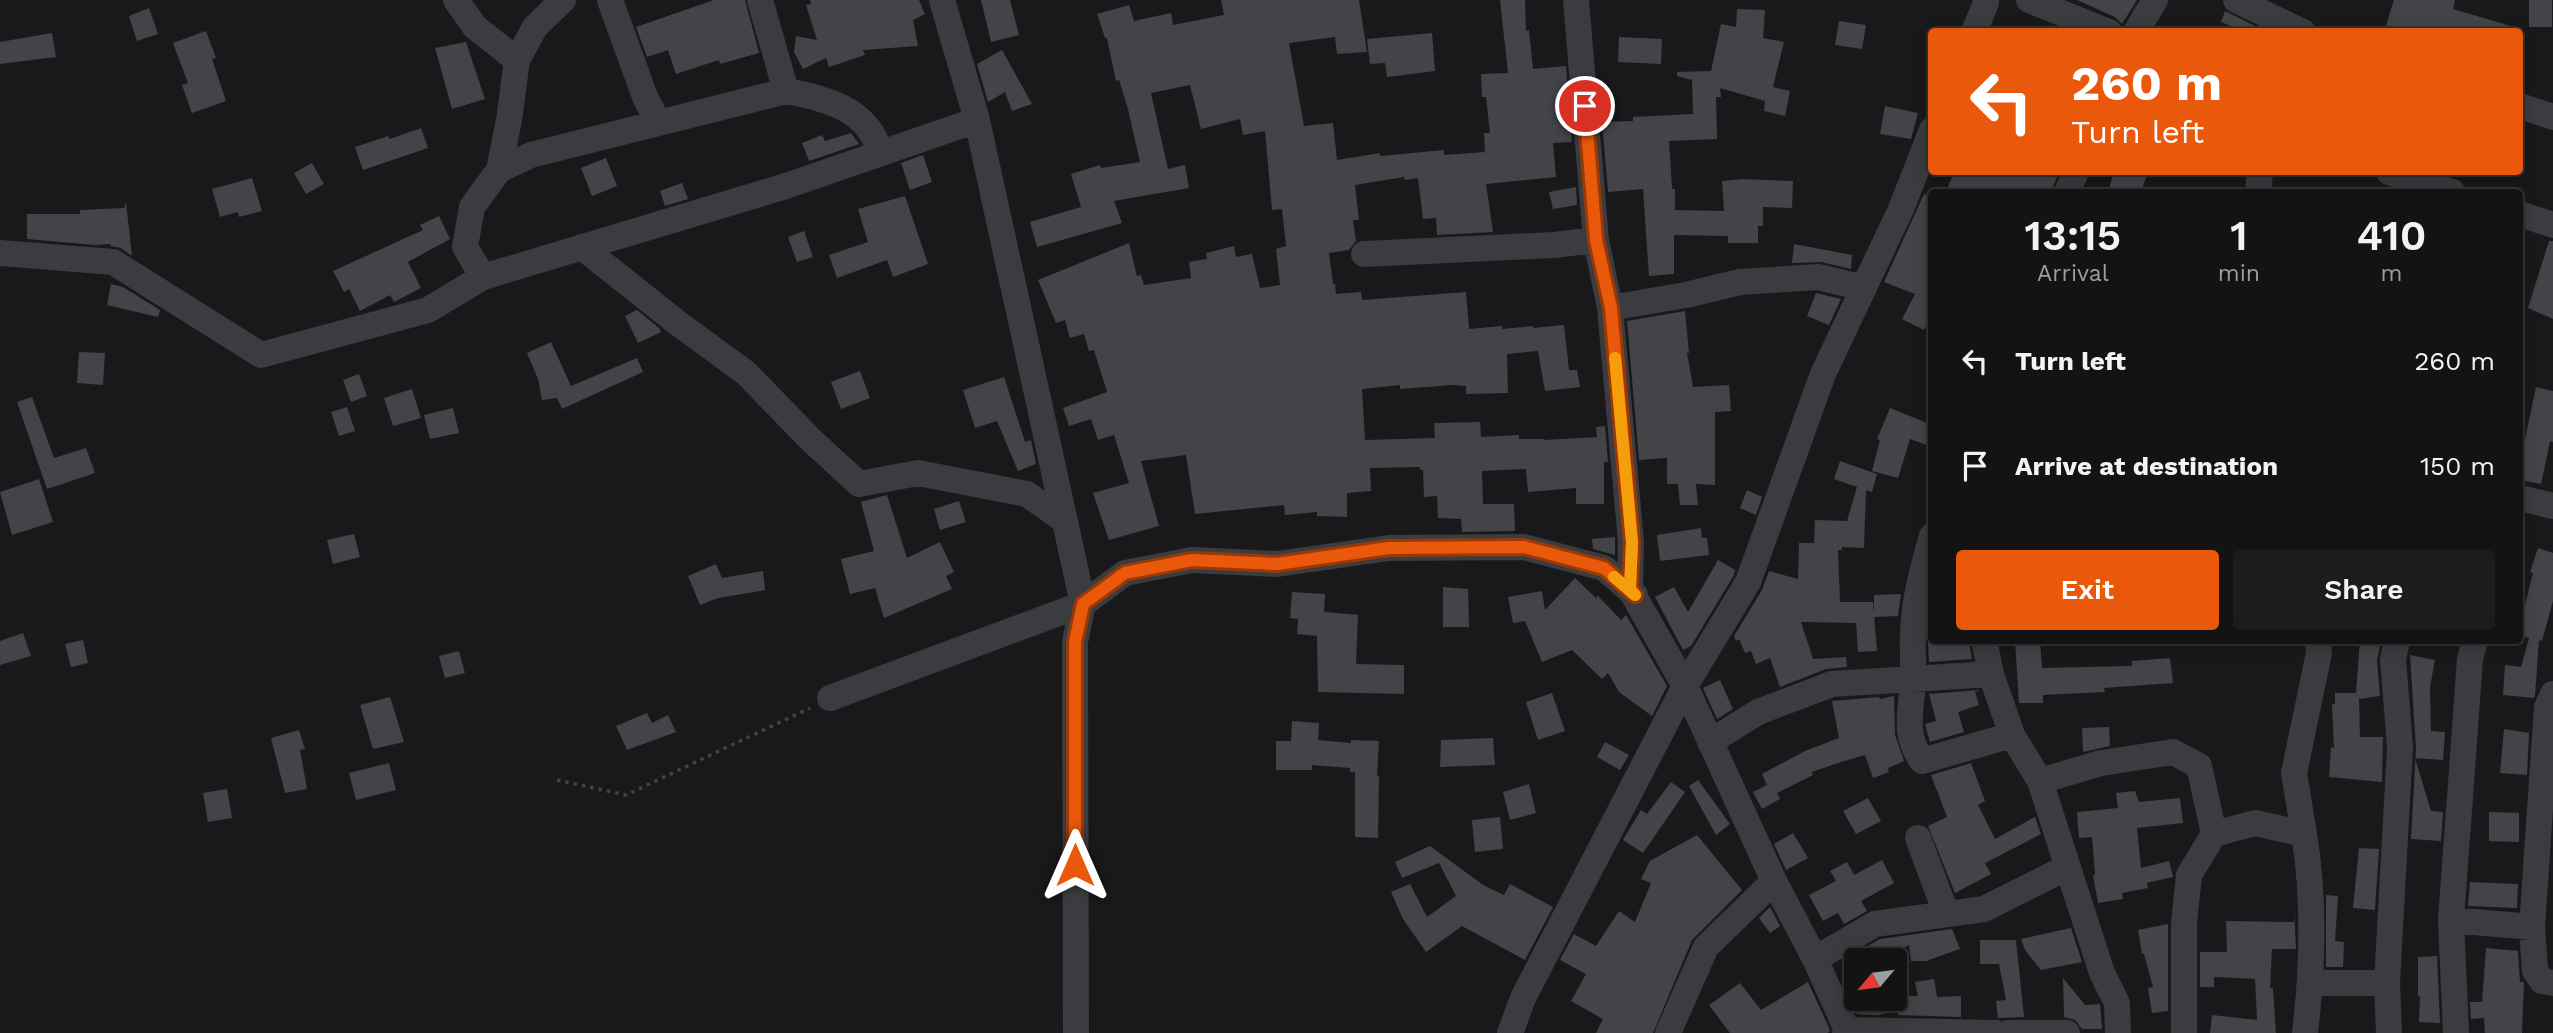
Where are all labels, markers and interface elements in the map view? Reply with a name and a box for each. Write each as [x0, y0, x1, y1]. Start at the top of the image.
text: 260 m [2071, 54, 2222, 112]
icon: left [1956, 56, 2047, 147]
pin [1555, 76, 1615, 136]
icon: arrive [1566, 87, 1604, 125]
text: Turn left [2071, 113, 2204, 151]
text: 13:15 [2025, 211, 2121, 260]
text: 1 [2230, 211, 2248, 260]
text: 410 [2357, 211, 2426, 260]
text: Arrival [2037, 260, 2109, 287]
text: min [2218, 260, 2260, 287]
text: m [2381, 260, 2402, 287]
icon: left [1956, 342, 1994, 380]
text: Turn left [2015, 346, 2126, 376]
text: 260 m [2414, 346, 2495, 376]
icon: arrive [1956, 447, 1994, 485]
text: Arrive at destination [2015, 451, 2278, 481]
text: 150 m [2420, 451, 2495, 481]
button: Exit [1956, 550, 2219, 630]
button: Share [2233, 550, 2495, 630]
position arrow [1038, 828, 1112, 902]
north arrow [1844, 948, 1908, 1012]
map controls [1844, 948, 1907, 1011]

